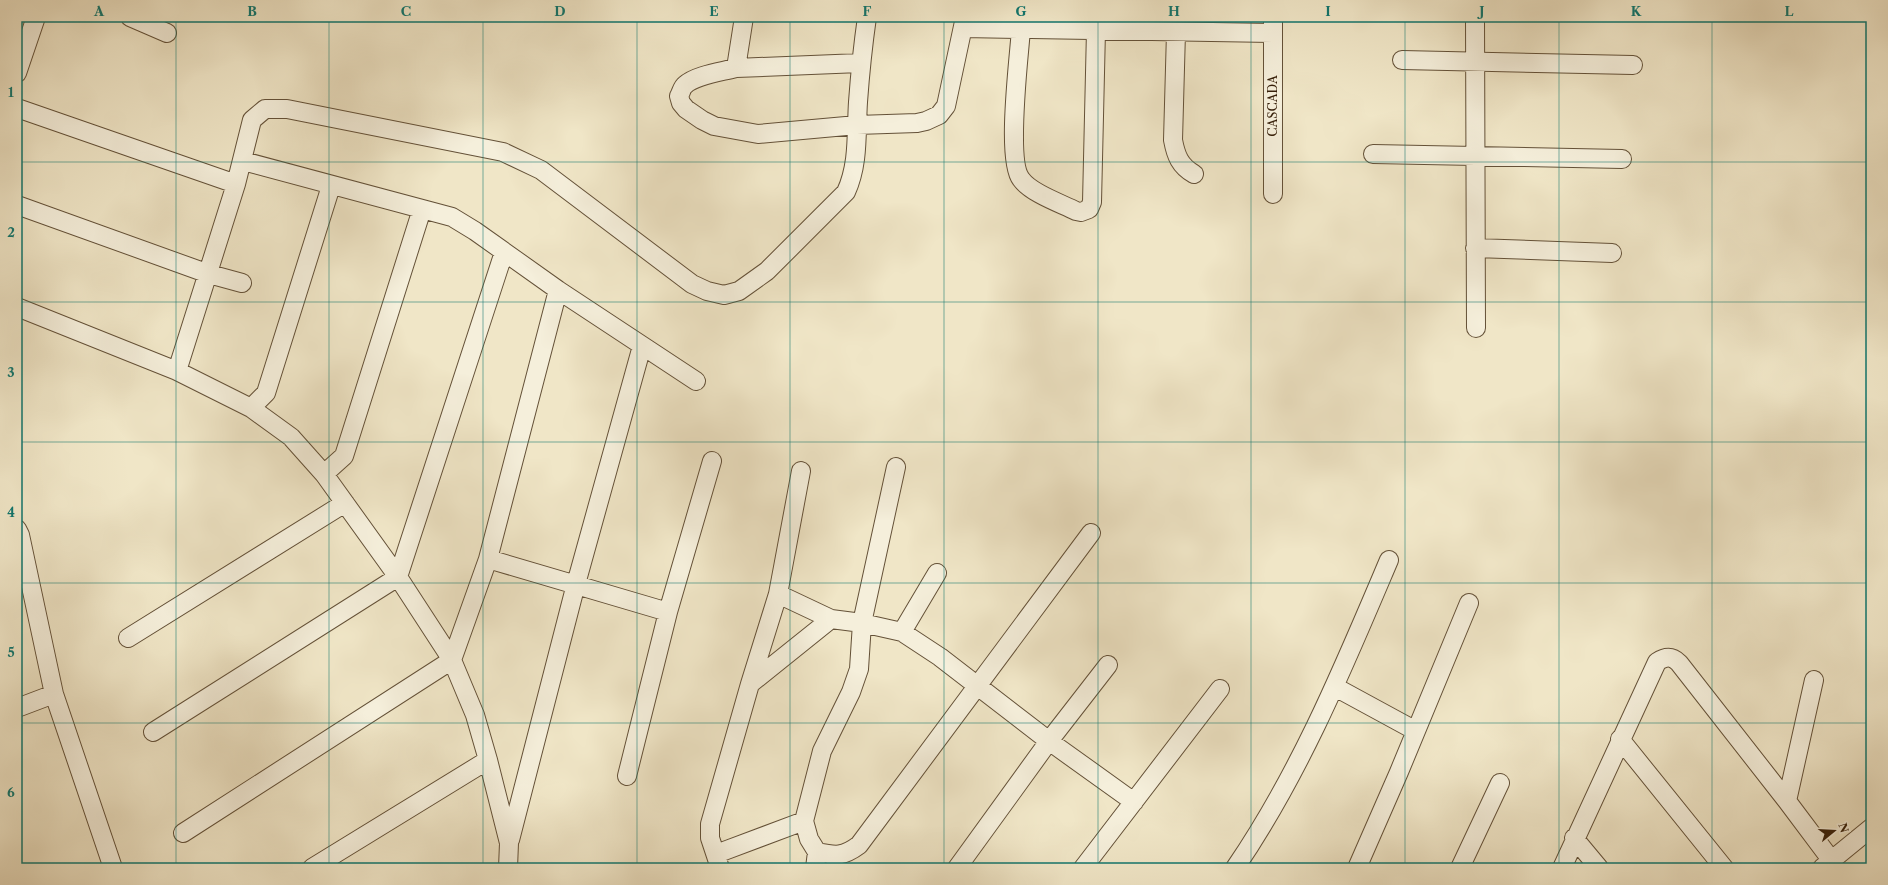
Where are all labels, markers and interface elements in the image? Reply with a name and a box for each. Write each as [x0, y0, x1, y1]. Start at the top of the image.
text: A [93, 3, 105, 19]
text: B [247, 3, 257, 19]
text: C [401, 3, 411, 19]
text: D [554, 3, 566, 19]
text: E [709, 3, 719, 19]
text: F [863, 3, 872, 19]
text: G [1015, 3, 1027, 19]
text: H [1168, 3, 1180, 19]
text: I [1325, 3, 1331, 19]
text: J [1477, 3, 1485, 19]
text: K [1631, 3, 1642, 19]
text: L [1785, 3, 1794, 19]
street label: CASCADA [1265, 74, 1280, 137]
text: 1 [8, 84, 14, 100]
text: 2 [7, 224, 15, 240]
text: 3 [7, 364, 15, 380]
text: 4 [7, 504, 15, 520]
text: 5 [7, 644, 15, 660]
text: 6 [7, 784, 15, 800]
north arrow [1814, 811, 1854, 851]
text: N [1835, 821, 1852, 835]

